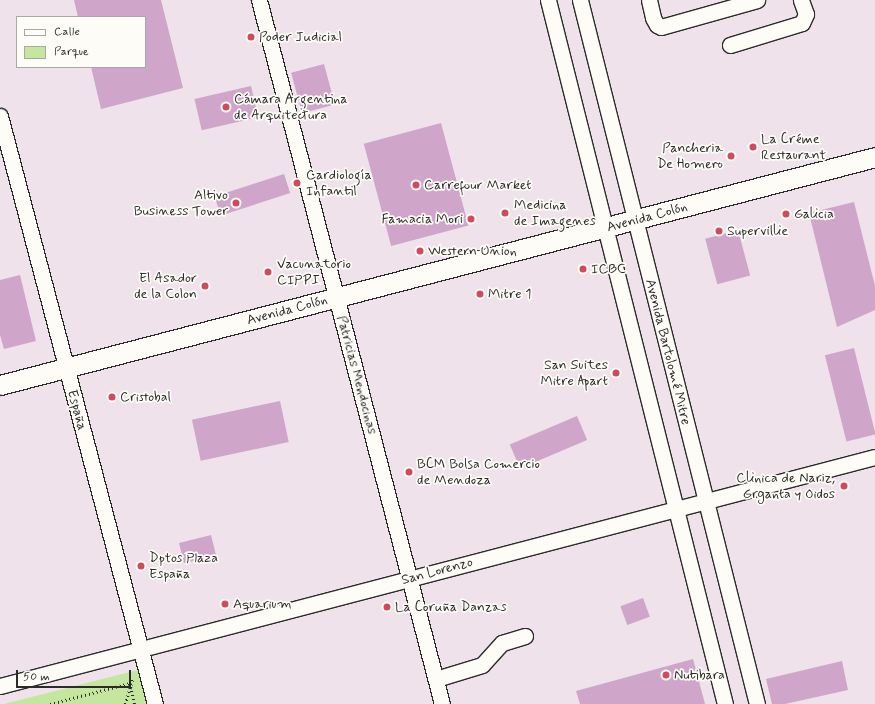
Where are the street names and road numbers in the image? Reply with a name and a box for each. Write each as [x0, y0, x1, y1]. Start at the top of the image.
street label: Avenida Colón [605, 198, 689, 236]
street label: Avenida Bartolomé Mitre [642, 277, 694, 427]
street label: Avenida Colón [245, 291, 329, 329]
street label: Patricias Mendocinas [333, 312, 381, 438]
street label: España [64, 388, 90, 432]
street label: San Lorenzo [398, 553, 476, 589]

